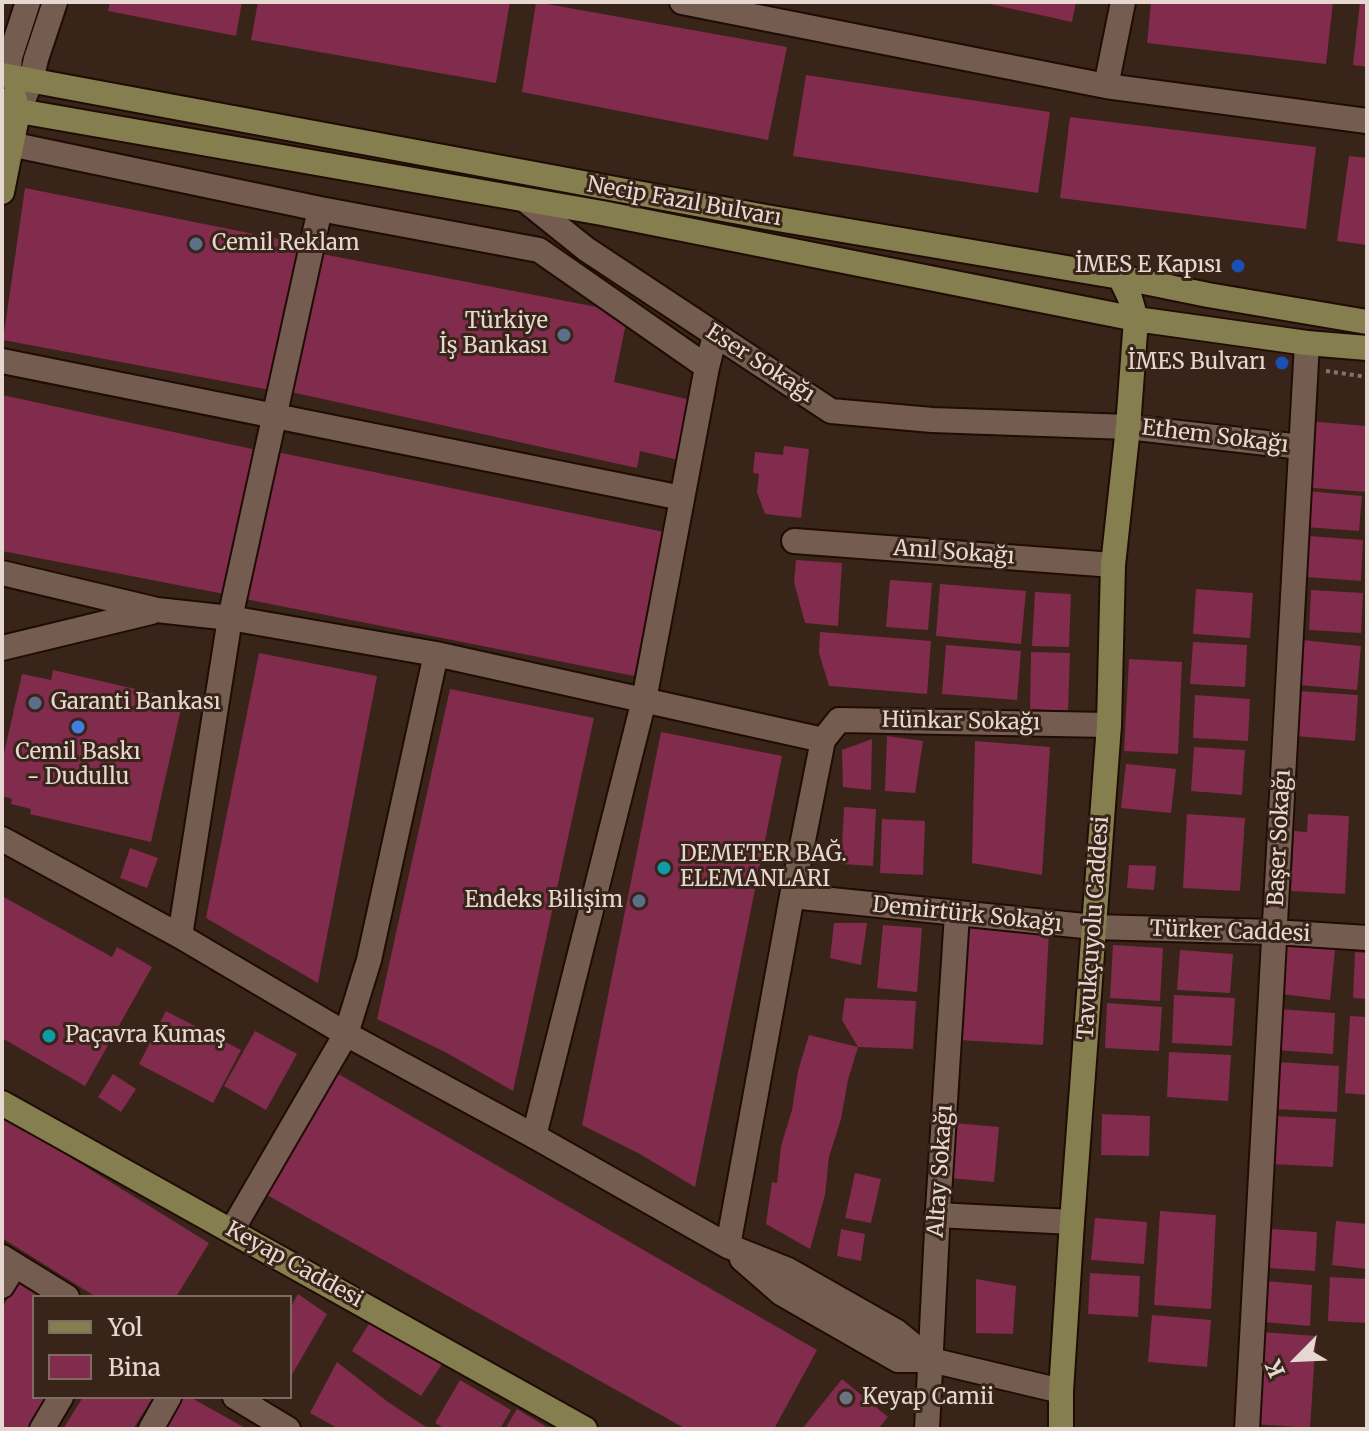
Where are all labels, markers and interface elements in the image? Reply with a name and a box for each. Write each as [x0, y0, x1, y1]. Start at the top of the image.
street label: Necip Fazıl Bulvarı [585, 172, 783, 232]
place label: Cemil Reklam [212, 231, 360, 257]
marker: Cemil Reklam [187, 235, 205, 253]
place label: İMES E Kapısı [1075, 253, 1222, 279]
marker: İMES E Kapısı [1229, 257, 1247, 275]
place label: Türkiye İş Bankası [439, 309, 548, 360]
street label: Eser Sokağı [701, 319, 819, 409]
marker: Türkiye İş Bankası [555, 326, 573, 344]
place label: İMES Bulvarı [1127, 350, 1266, 376]
marker: İMES Bulvarı [1273, 354, 1291, 372]
street label: Ethem Sokağı [1140, 415, 1290, 459]
street label: Anıl Sokağı [892, 536, 1016, 570]
place label: Garanti Bankası [51, 690, 221, 716]
marker: Garanti Bankası [26, 694, 44, 712]
street label: Hünkar Sokağı [881, 707, 1041, 737]
marker: Cemil Baskı - Dudullu [69, 718, 87, 736]
place label: Cemil Baskı - Dudullu [15, 740, 141, 792]
street label: Başer Sokağı [1263, 769, 1297, 907]
street label: Tavukçuyolu Caddesi [1073, 815, 1115, 1041]
place label: DEMETER BAĞ. ELEMANLARI [680, 842, 847, 894]
marker: DEMETER BAĞ. ELEMANLARI [655, 859, 673, 877]
place label: Endeks Bilişim [464, 888, 623, 914]
marker: Endeks Bilişim [630, 892, 648, 910]
street label: Demirtürk Sokağı [871, 892, 1063, 938]
street label: Türker Caddesi [1149, 916, 1311, 948]
place label: Paçavra Kumaş [65, 1023, 226, 1049]
marker: Paçavra Kumaş [40, 1027, 58, 1045]
street label: Altay Sokağı [923, 1104, 959, 1238]
street label: Keyap Caddesi [221, 1217, 367, 1313]
legend [32, 1295, 292, 1399]
text: Yol [108, 1312, 143, 1343]
north arrow [1257, 1319, 1337, 1399]
text: Bina [108, 1352, 161, 1383]
text: K [1259, 1356, 1291, 1382]
place label: Keyap Camii [862, 1385, 994, 1411]
marker: Keyap Camii [837, 1389, 855, 1407]

